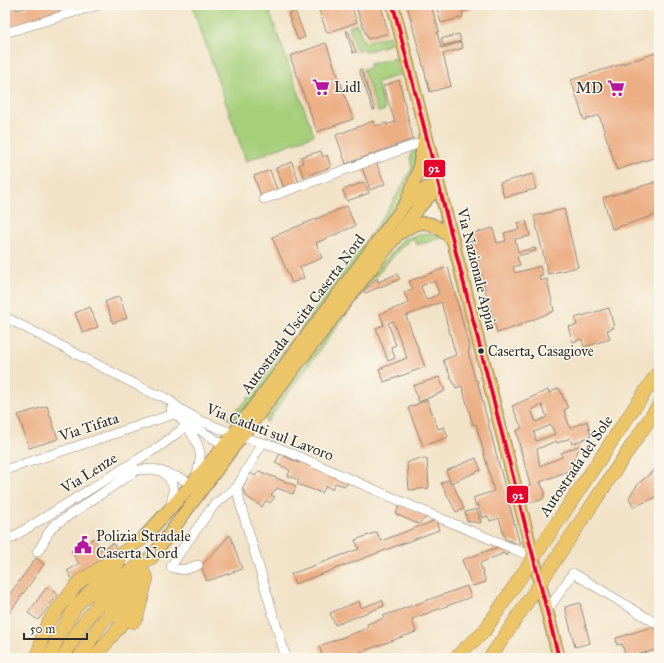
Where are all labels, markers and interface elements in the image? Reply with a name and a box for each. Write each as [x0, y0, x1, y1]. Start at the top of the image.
supermarket icon: Lidl [311, 77, 331, 97]
place label: Lidl [334, 78, 362, 96]
supermarket icon: MD [606, 78, 626, 98]
place label: MD [576, 79, 603, 97]
line badge: 92 [423, 159, 446, 178]
text: 92 [428, 162, 440, 176]
street label: Via Nazionale Appia [453, 205, 501, 332]
street label: Autostrada Uscita Caserta Nord [237, 230, 369, 398]
place label: Caserta, Casagiove [488, 343, 594, 360]
marker: Caserta, Casagiove [476, 346, 486, 356]
street label: Via Caduti sul Lavoro [203, 399, 336, 465]
street label: Via Tifata [56, 409, 122, 445]
street label: Autostrada del Sole [535, 412, 617, 521]
street label: Via Lenze [57, 449, 120, 498]
line badge: 92 [506, 485, 529, 504]
text: 92 [512, 489, 524, 503]
place label: Polizia Stradale Caserta Nord [96, 527, 191, 562]
public building icon: Polizia Stradale Caserta Nord [73, 535, 93, 555]
scale bar [24, 615, 87, 641]
text: 50 m [30, 622, 55, 636]

